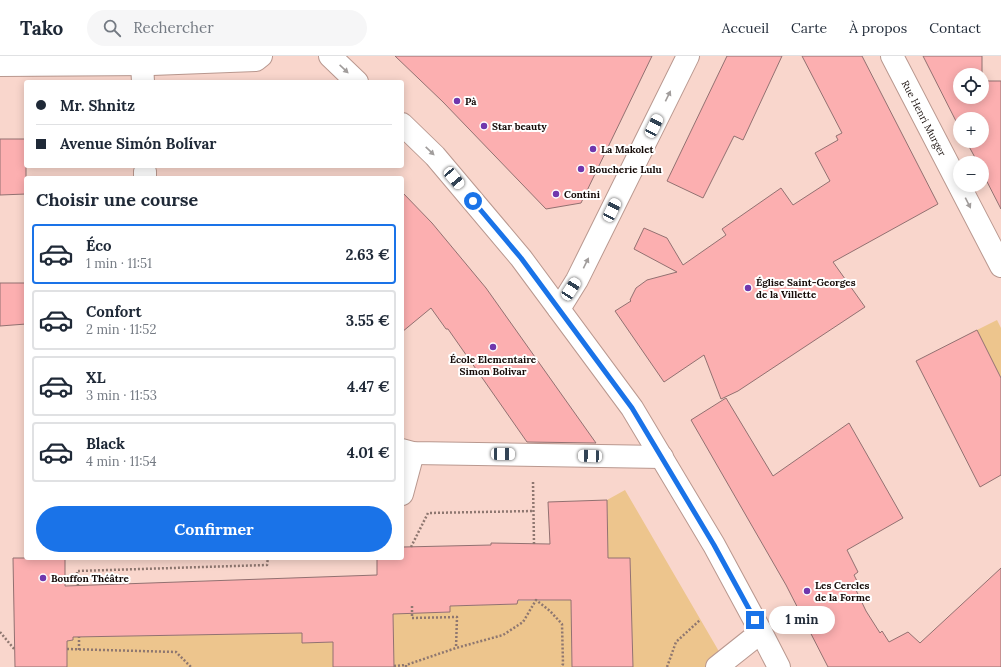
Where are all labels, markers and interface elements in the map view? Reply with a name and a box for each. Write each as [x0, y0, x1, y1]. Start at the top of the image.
search box [87, 10, 367, 46]
text: Tako [20, 16, 63, 40]
icon: search [101, 17, 123, 39]
text: Rechercher [133, 18, 214, 37]
text: Accueil [722, 19, 769, 37]
text: Carte [791, 19, 827, 37]
text: À propos [849, 19, 907, 37]
text: Contact [929, 19, 981, 37]
one-way arrow [339, 64, 349, 74]
map controls [953, 68, 989, 192]
button: locate [953, 68, 989, 104]
street label: Rue Henri Murger [899, 78, 950, 159]
one-way arrow [665, 90, 672, 102]
place label: Pà [465, 95, 477, 108]
text: Mr. Shnitz [60, 96, 135, 115]
marker: Pà [452, 96, 462, 106]
button: + [953, 112, 989, 148]
car [643, 113, 665, 139]
place label: Star beauty [492, 120, 547, 133]
marker: Star beauty [479, 121, 489, 131]
text: Avenue Simón Bolívar [60, 134, 216, 153]
place label: La Makolet [601, 143, 655, 156]
marker: La Makolet [588, 144, 598, 154]
one-way arrow [425, 146, 435, 156]
button: − [953, 156, 989, 192]
place label: Boucherie Lulu [589, 163, 662, 176]
marker: Boucherie Lulu [576, 164, 586, 174]
car [442, 165, 466, 191]
text: Choisir une course [36, 188, 198, 211]
place label: Contini [564, 188, 601, 201]
marker: Contini [551, 189, 561, 199]
route start [464, 192, 482, 210]
car [601, 197, 623, 223]
one-way arrow [965, 197, 971, 208]
icon: car [38, 236, 74, 272]
text: Éco [86, 236, 112, 255]
text: 2.63 € [345, 245, 390, 264]
text: 1 min · 11:51 [86, 255, 152, 272]
one-way arrow [583, 257, 589, 269]
car [559, 276, 583, 302]
place label: Église Saint-Georges de la Villette [756, 276, 856, 301]
marker: Église Saint-Georges de la Villette [743, 283, 753, 293]
icon: car [38, 302, 74, 338]
text: Confort [86, 302, 142, 321]
text: 3.55 € [346, 311, 390, 330]
text: 2 min · 11:52 [86, 321, 156, 338]
marker: École Elementaire Simon Bolivar [488, 342, 498, 352]
place label: École Elementaire Simon Bolivar [450, 353, 537, 378]
icon: car [38, 368, 74, 404]
text: XL [86, 368, 106, 387]
text: 4.47 € [347, 377, 390, 396]
text: 3 min · 11:53 [86, 387, 157, 404]
icon: car [38, 434, 74, 470]
text: Black [86, 434, 125, 453]
text: 4.01 € [347, 443, 390, 462]
car [491, 448, 515, 460]
car [578, 450, 602, 462]
text: 4 min · 11:54 [86, 453, 157, 470]
button: Confirmer [36, 506, 392, 552]
place label: Bouffon Théâtre [51, 572, 130, 585]
marker: Bouffon Théâtre [38, 573, 48, 583]
place label: Les Cercles de la Forme [815, 579, 871, 604]
marker: Les Cercles de la Forme [802, 586, 812, 596]
callout: 1 min [769, 606, 835, 634]
route end [746, 611, 764, 629]
text: 1 min [785, 611, 819, 628]

